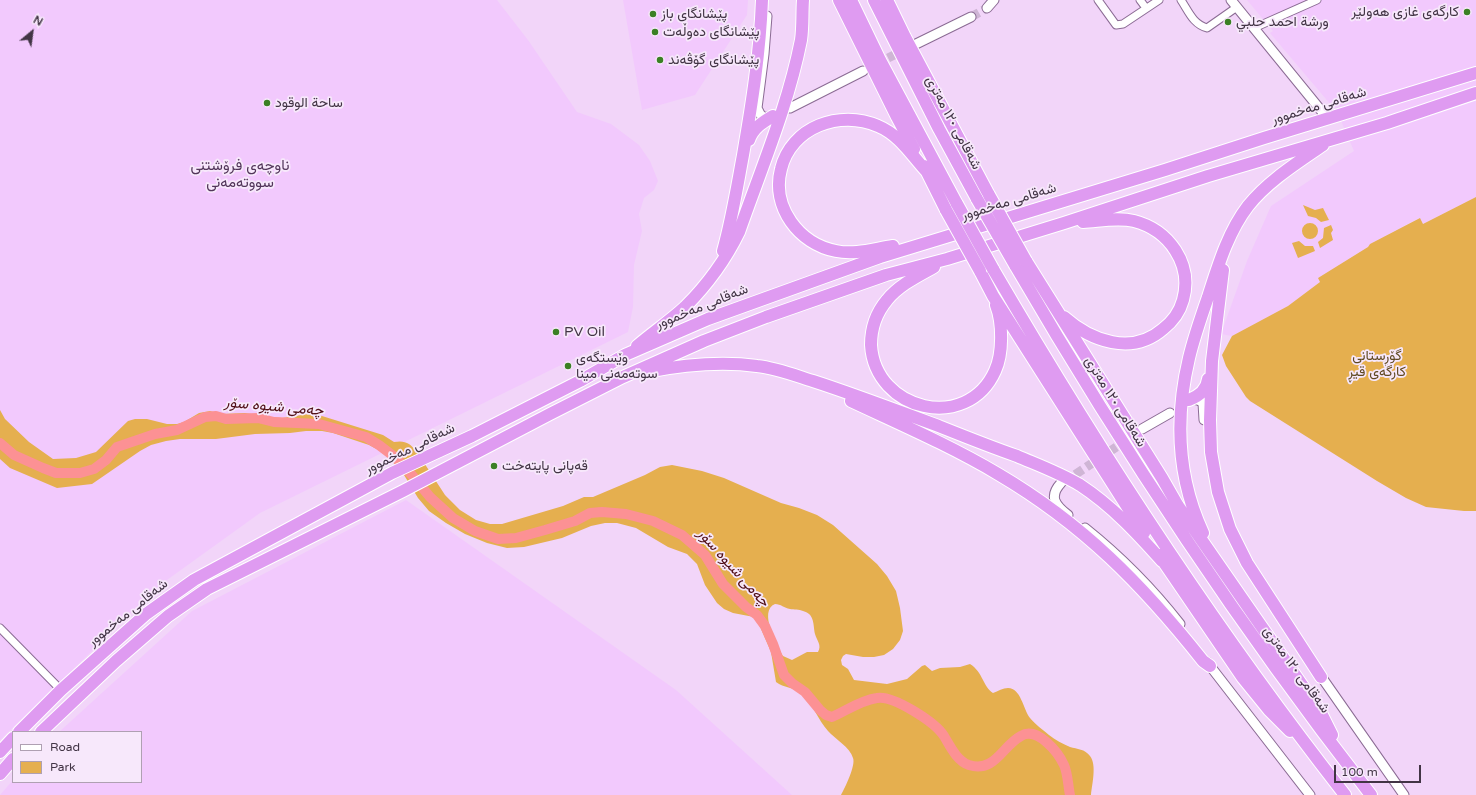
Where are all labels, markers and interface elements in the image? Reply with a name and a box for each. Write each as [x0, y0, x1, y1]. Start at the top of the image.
place label: کارگەی غازی هەولێر [1351, 4, 1459, 20]
place label: پێشانگای باز [661, 6, 727, 22]
marker: کارگەی غازی هەولێر [1462, 7, 1472, 17]
marker: پێشانگای باز [648, 9, 658, 19]
north arrow [12, 12, 52, 52]
text: N [31, 13, 45, 29]
place label: ورشة احمد حلبي [1236, 14, 1329, 30]
marker: ورشة احمد حلبي [1223, 17, 1233, 27]
place label: پێشانگای دەوڵەت [663, 24, 760, 40]
marker: پێشانگای دەوڵەت [650, 27, 660, 37]
place label: پێشانگای گۆڤەند [668, 52, 759, 68]
marker: پێشانگای گۆڤەند [655, 55, 665, 65]
street label: شەقامی ١٢٠ مەتری [921, 73, 985, 173]
street label: شەقامی مەخموور [1270, 84, 1368, 128]
place label: ساحة الوقود [275, 95, 343, 111]
marker: ساحة الوقود [262, 98, 272, 108]
district label: ناوچەی فرۆشتنی سووتەمەنی [191, 157, 289, 192]
street label: شەقامی مەخموور [960, 180, 1058, 224]
street label: شەقامی مەخموور [653, 281, 751, 333]
place label: PV Oil [564, 324, 605, 340]
marker: PV Oil [551, 327, 561, 337]
park label: گۆڕستانی کارگەی قیڕ [1348, 348, 1406, 380]
place label: وێستگەی سوتەمەنی مینا [576, 350, 658, 382]
street label: شەقامی ١٢٠ مەتری [1080, 354, 1150, 450]
marker: وێستگەی سوتەمەنی مینا [563, 361, 573, 371]
water label: چەمی شیوە سۆر [224, 394, 324, 420]
street label: شەقامی مەخموور [362, 420, 458, 478]
place label: قەپانی پایتەخت [502, 458, 588, 474]
marker: قەپانی پایتەخت [489, 461, 499, 471]
water label: چەمی شیوە سۆر [693, 525, 773, 611]
street label: شەقامی مەخموور [85, 576, 171, 650]
street label: شەقامی ١٢٠ مەتری [1259, 623, 1333, 717]
legend [12, 731, 142, 783]
text: Road [50, 740, 80, 754]
scale bar [1336, 757, 1423, 783]
text: Park [50, 760, 76, 774]
text: 100 m [1341, 765, 1378, 779]

